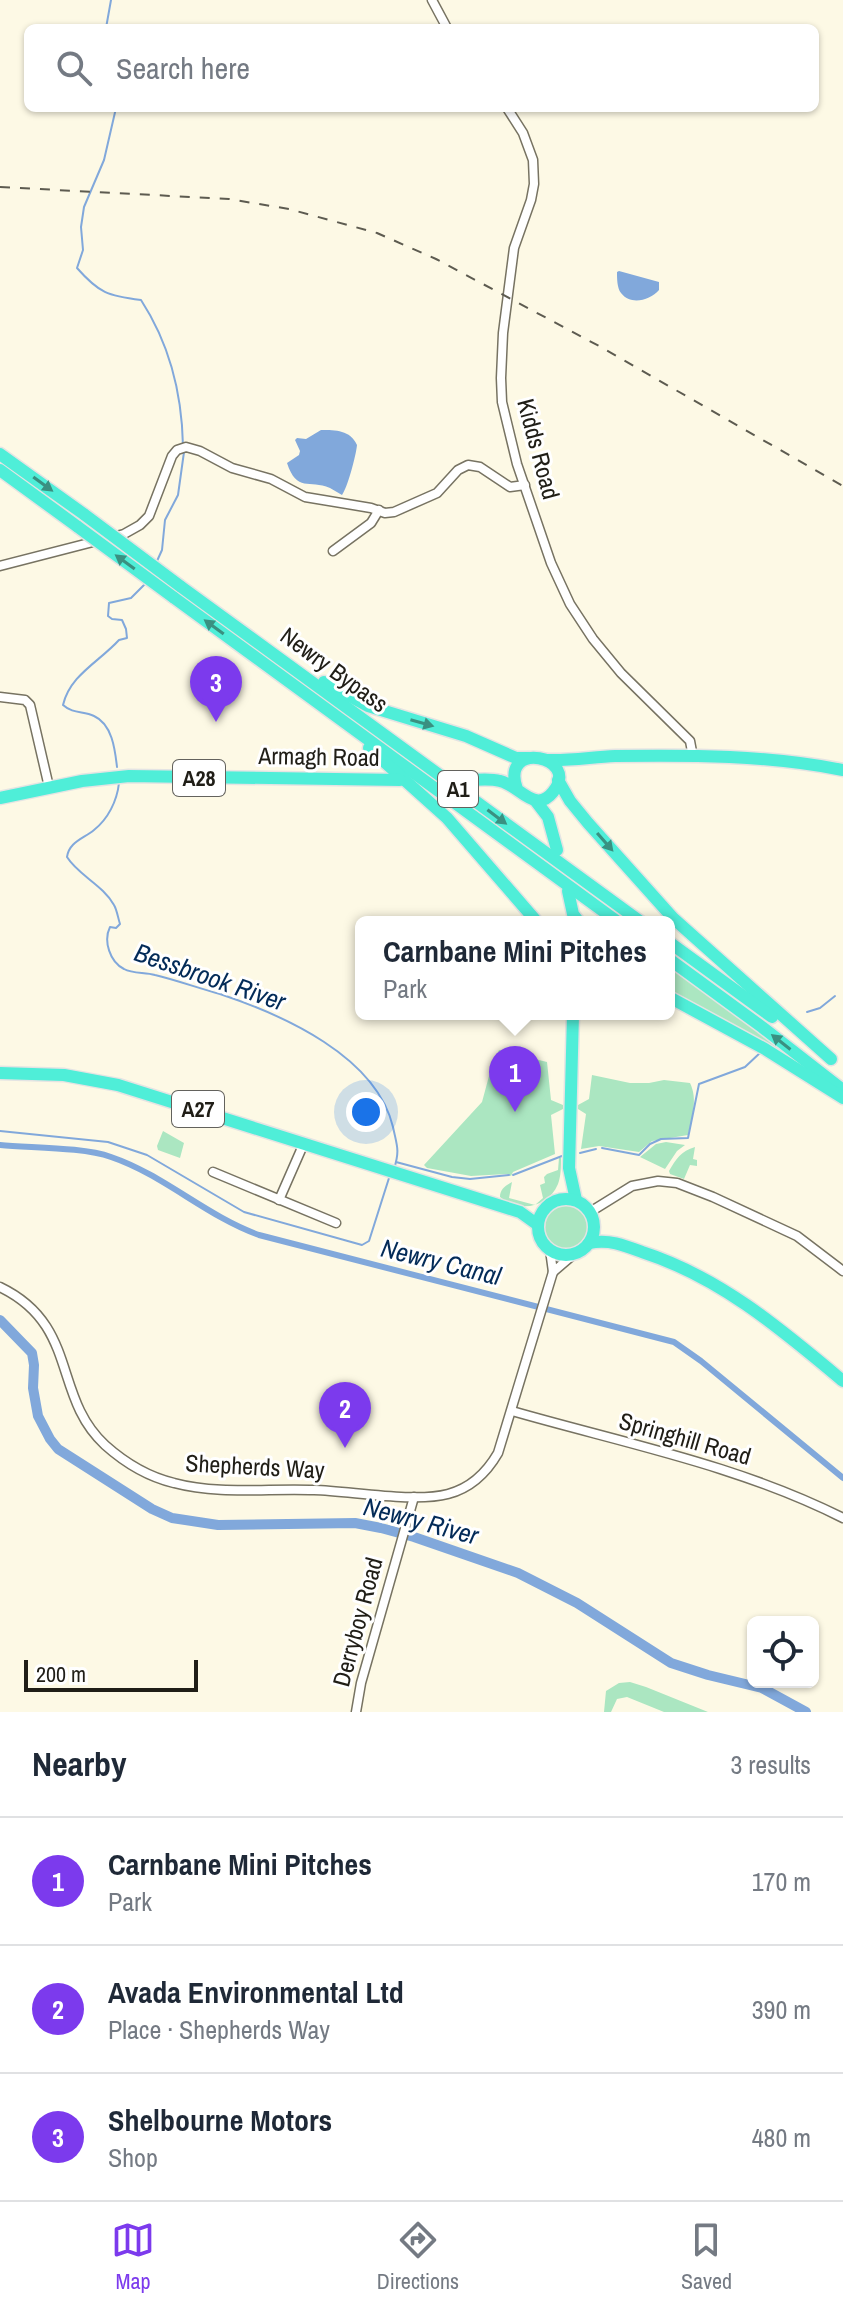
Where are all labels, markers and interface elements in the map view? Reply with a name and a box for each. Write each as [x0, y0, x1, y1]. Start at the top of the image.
search box [24, 24, 819, 112]
icon: search [52, 46, 96, 90]
text: Search here [116, 48, 250, 88]
street label: Kidds Road [510, 395, 568, 503]
one-way arrow [32, 476, 54, 492]
one-way arrow [115, 555, 136, 571]
one-way arrow [203, 619, 224, 635]
street label: Newry Bypass [274, 619, 395, 719]
pin: 3 [190, 656, 242, 722]
one-way arrow [410, 718, 435, 730]
street label: Armagh Road [257, 739, 380, 773]
road number: A28 [173, 760, 225, 796]
road number: A1 [438, 771, 478, 807]
one-way arrow [487, 809, 507, 825]
one-way arrow [596, 832, 613, 852]
popup [355, 916, 675, 1020]
text: Carnbane Mini Pitches [383, 931, 647, 971]
water label: Bessbrook River [130, 934, 291, 1019]
text: Park [383, 971, 427, 1006]
one-way arrow [771, 1034, 791, 1050]
pin: 1 [489, 1046, 541, 1112]
road number: A27 [172, 1091, 224, 1127]
your location [346, 1092, 386, 1132]
water label: Newry Canal [378, 1230, 506, 1294]
pin: 2 [319, 1382, 371, 1448]
street label: Springhill Road [616, 1404, 755, 1472]
street label: Shepherds Way [185, 1446, 326, 1486]
water label: Newry River [360, 1488, 483, 1553]
street label: Derryboy Road [324, 1554, 390, 1690]
map controls [747, 1616, 819, 1688]
button: locate [747, 1616, 819, 1688]
scale bar [24, 1656, 198, 1692]
text: 200 m [36, 1659, 86, 1689]
text: Nearby [32, 1741, 127, 1787]
text: 3 results [730, 1747, 811, 1782]
text: Carnbane Mini Pitches [108, 1844, 372, 1884]
text: 1 [52, 1864, 64, 1899]
text: 170 m [752, 1864, 811, 1899]
text: Park [108, 1884, 152, 1919]
text: Avada Environmental Ltd [108, 1972, 404, 2012]
text: 2 [52, 1992, 64, 2027]
text: 390 m [752, 1992, 811, 2027]
text: Place · Shepherds Way [108, 2012, 330, 2047]
text: Shelbourne Motors [108, 2100, 332, 2140]
text: 3 [52, 2120, 64, 2155]
text: 480 m [752, 2120, 811, 2155]
text: Shop [108, 2140, 158, 2175]
tab: Map [111, 2218, 155, 2296]
tab: Directions [377, 2218, 459, 2296]
tab: Saved [681, 2218, 732, 2296]

